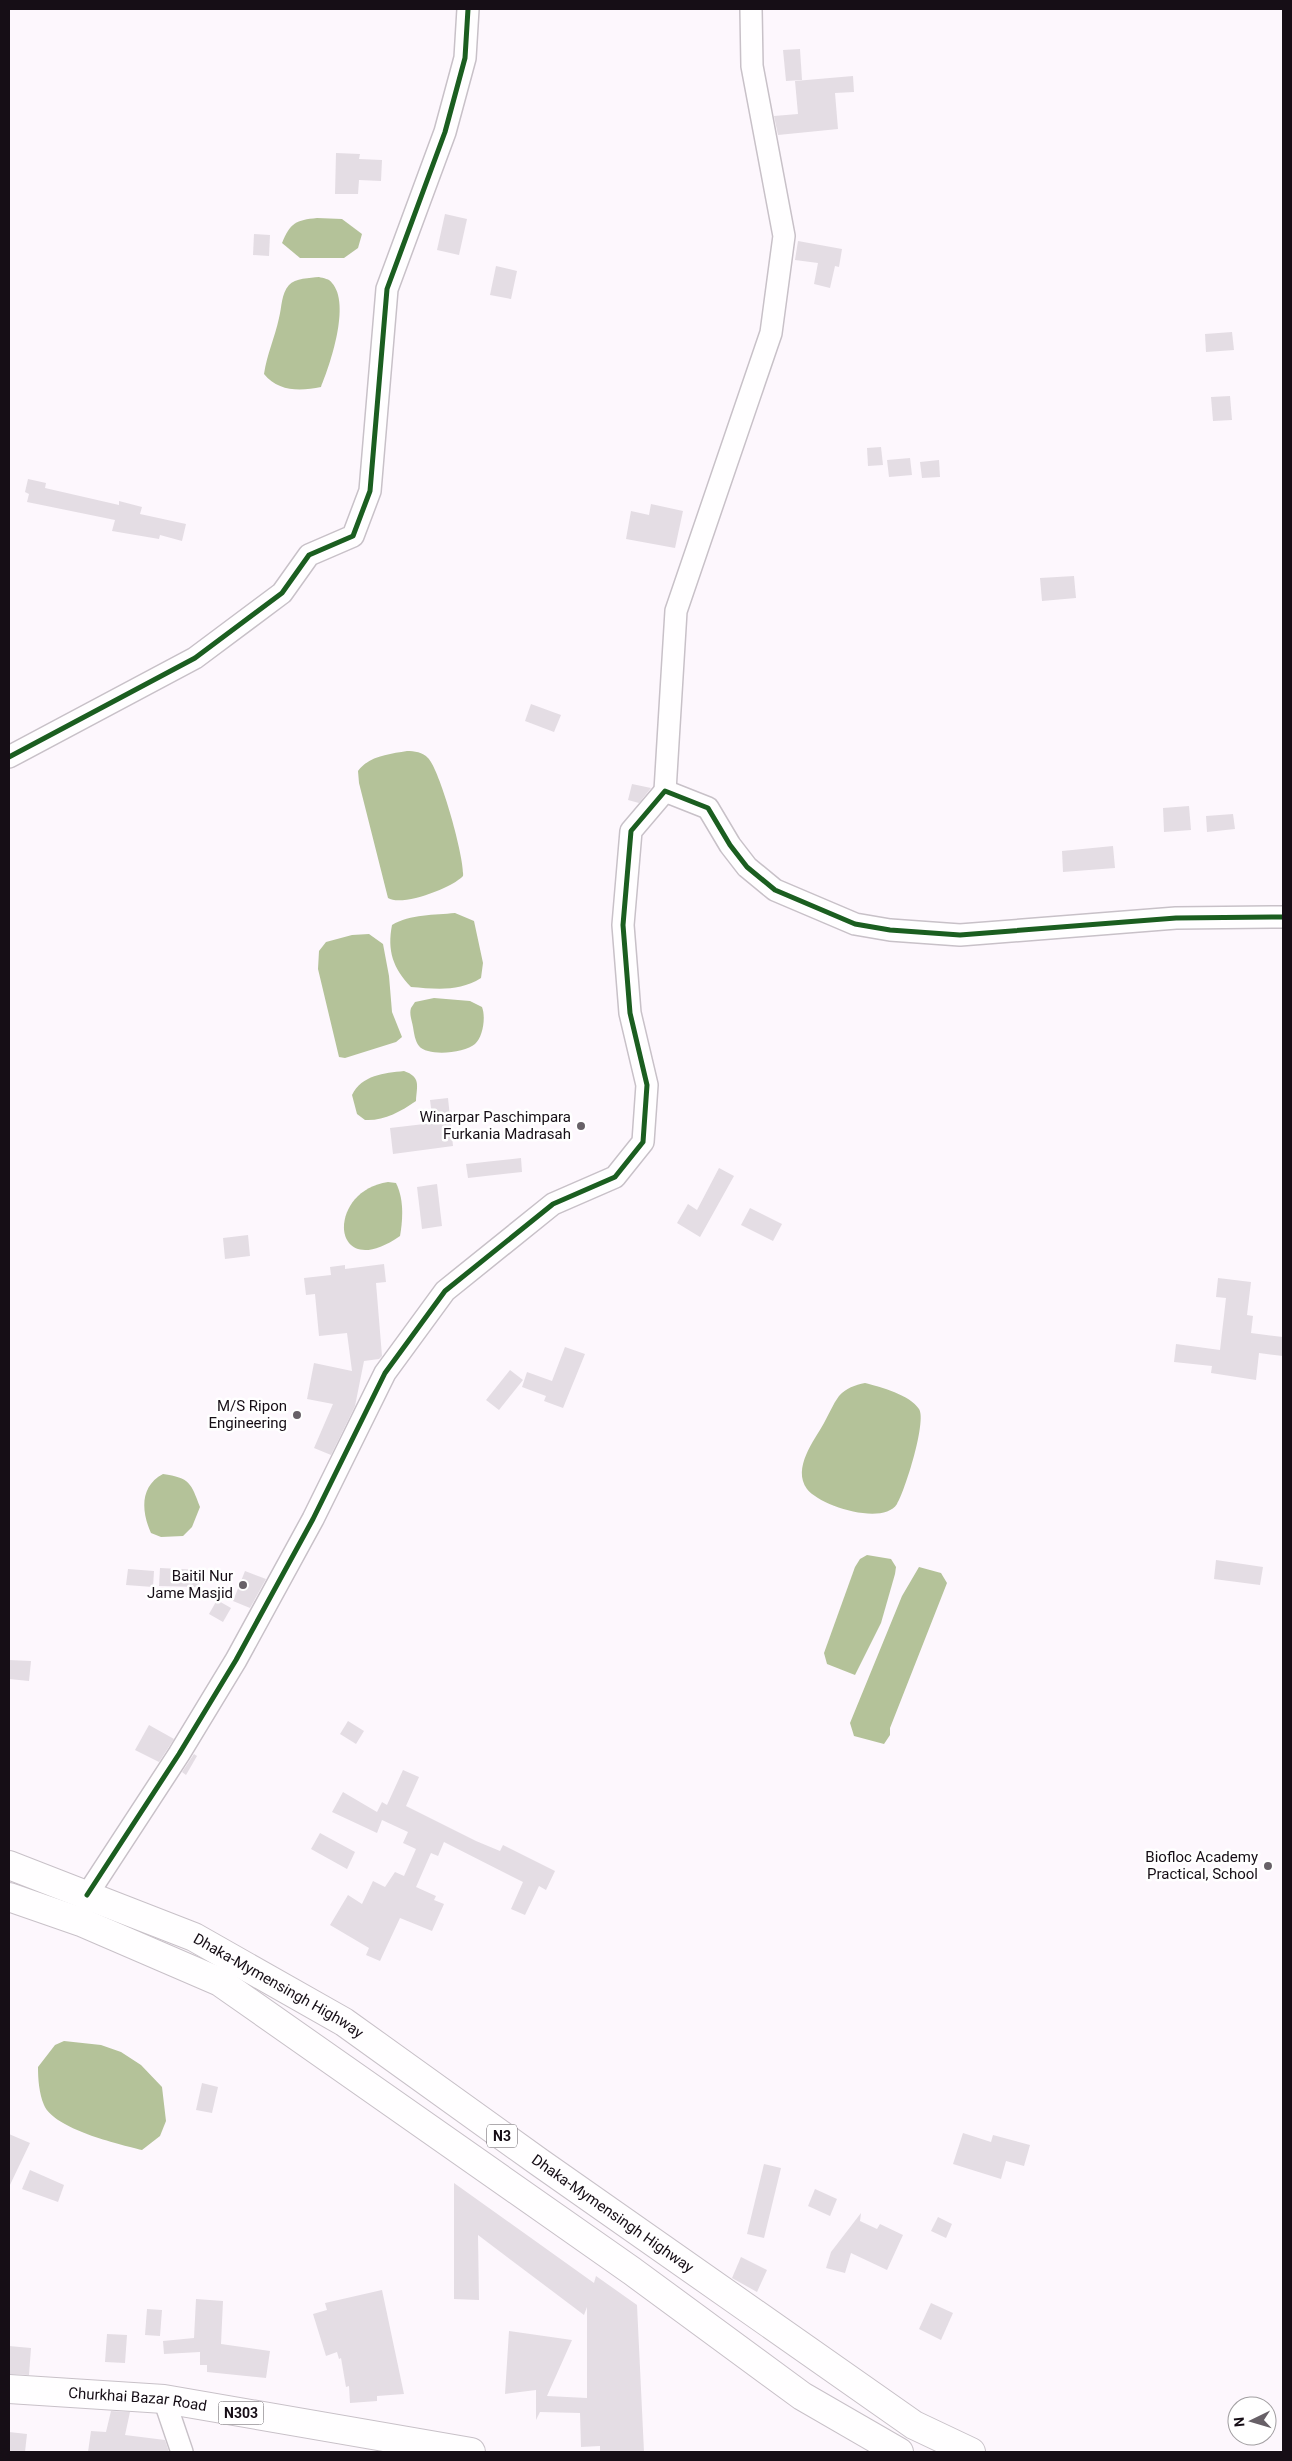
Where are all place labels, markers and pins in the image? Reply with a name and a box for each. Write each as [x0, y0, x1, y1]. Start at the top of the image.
place label: Winarpar Paschimpara Furkania Madrasah [419, 1108, 571, 1143]
marker: Winarpar Paschimpara Furkania Madrasah [575, 1120, 587, 1132]
place label: M/S Ripon Engineering [208, 1397, 287, 1432]
marker: M/S Ripon Engineering [291, 1409, 303, 1421]
place label: Baitil Nur Jame Masjid [147, 1567, 233, 1602]
marker: Baitil Nur Jame Masjid [237, 1579, 249, 1591]
place label: Biofloc Academy Practical, School [1145, 1848, 1258, 1883]
marker: Biofloc Academy Practical, School [1262, 1860, 1274, 1872]

